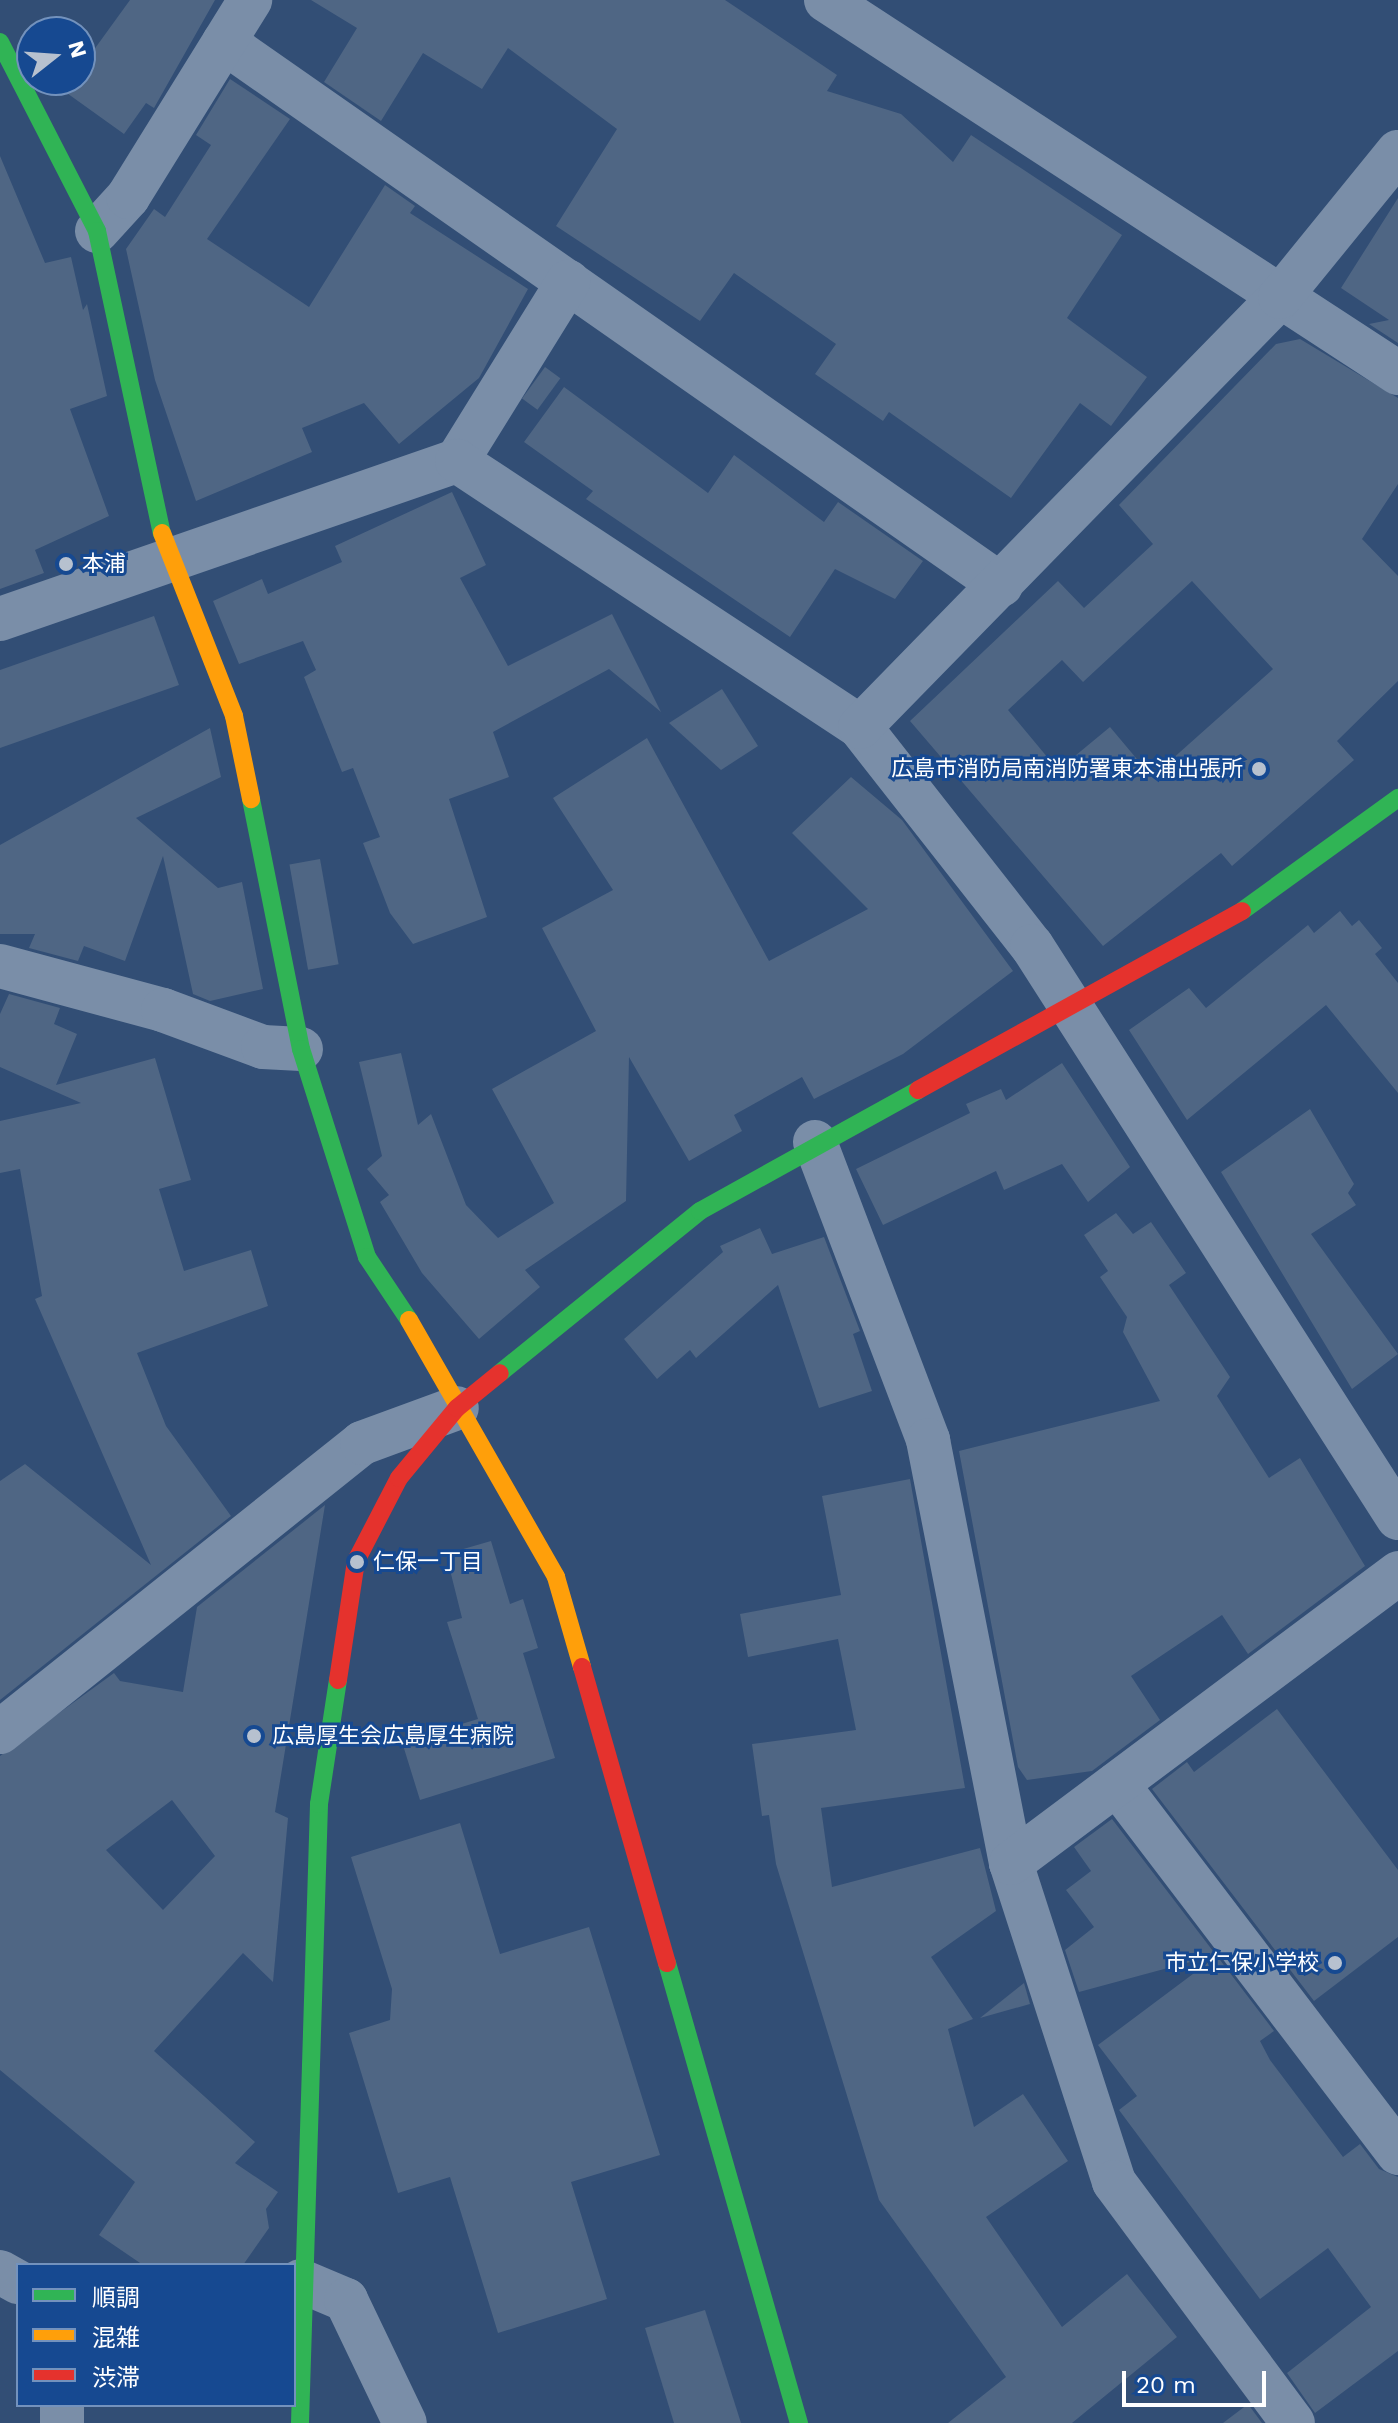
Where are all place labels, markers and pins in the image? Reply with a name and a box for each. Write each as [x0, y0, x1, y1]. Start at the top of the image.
place label: 本浦 [82, 551, 126, 577]
marker: 本浦 [57, 555, 75, 573]
place label: 広島市消防局南消防署東本浦出張所 [891, 756, 1243, 782]
marker: 広島市消防局南消防署東本浦出張所 [1250, 760, 1268, 778]
place label: 仁保一丁目 [373, 1549, 483, 1575]
marker: 仁保一丁目 [348, 1553, 366, 1571]
place label: 広島厚生会広島厚生病院 [272, 1723, 514, 1749]
marker: 広島厚生会広島厚生病院 [243, 1725, 265, 1747]
place label: 市立仁保小学校 [1165, 1950, 1319, 1976]
marker: 市立仁保小学校 [1326, 1954, 1344, 1972]

